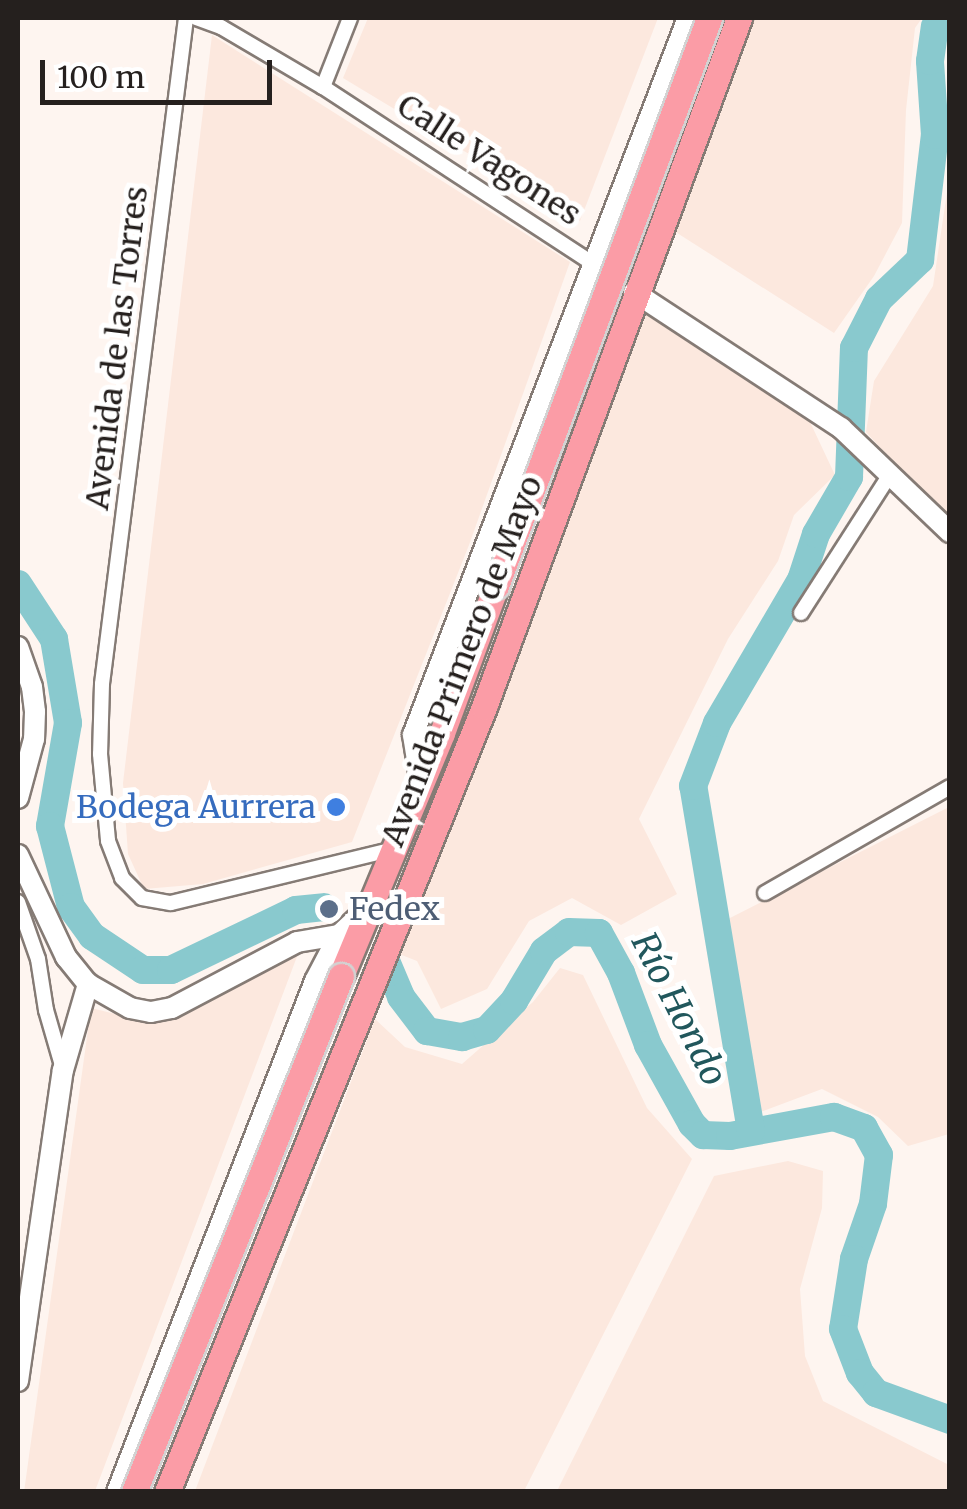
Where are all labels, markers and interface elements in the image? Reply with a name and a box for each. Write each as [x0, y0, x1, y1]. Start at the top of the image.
scale bar [45, 40, 278, 102]
text: 100 m [57, 58, 145, 96]
street label: Calle Vagones [390, 86, 588, 234]
street label: Avenida de las Torres [78, 184, 156, 512]
street label: Avenida Primero de Mayo [374, 470, 550, 852]
place label: Bodega Aurrera [76, 788, 316, 826]
marker: Bodega Aurrera [325, 796, 347, 818]
place label: Fedex [349, 890, 440, 928]
marker: Fedex [318, 898, 340, 920]
water label: Río Hondo [623, 925, 735, 1093]

